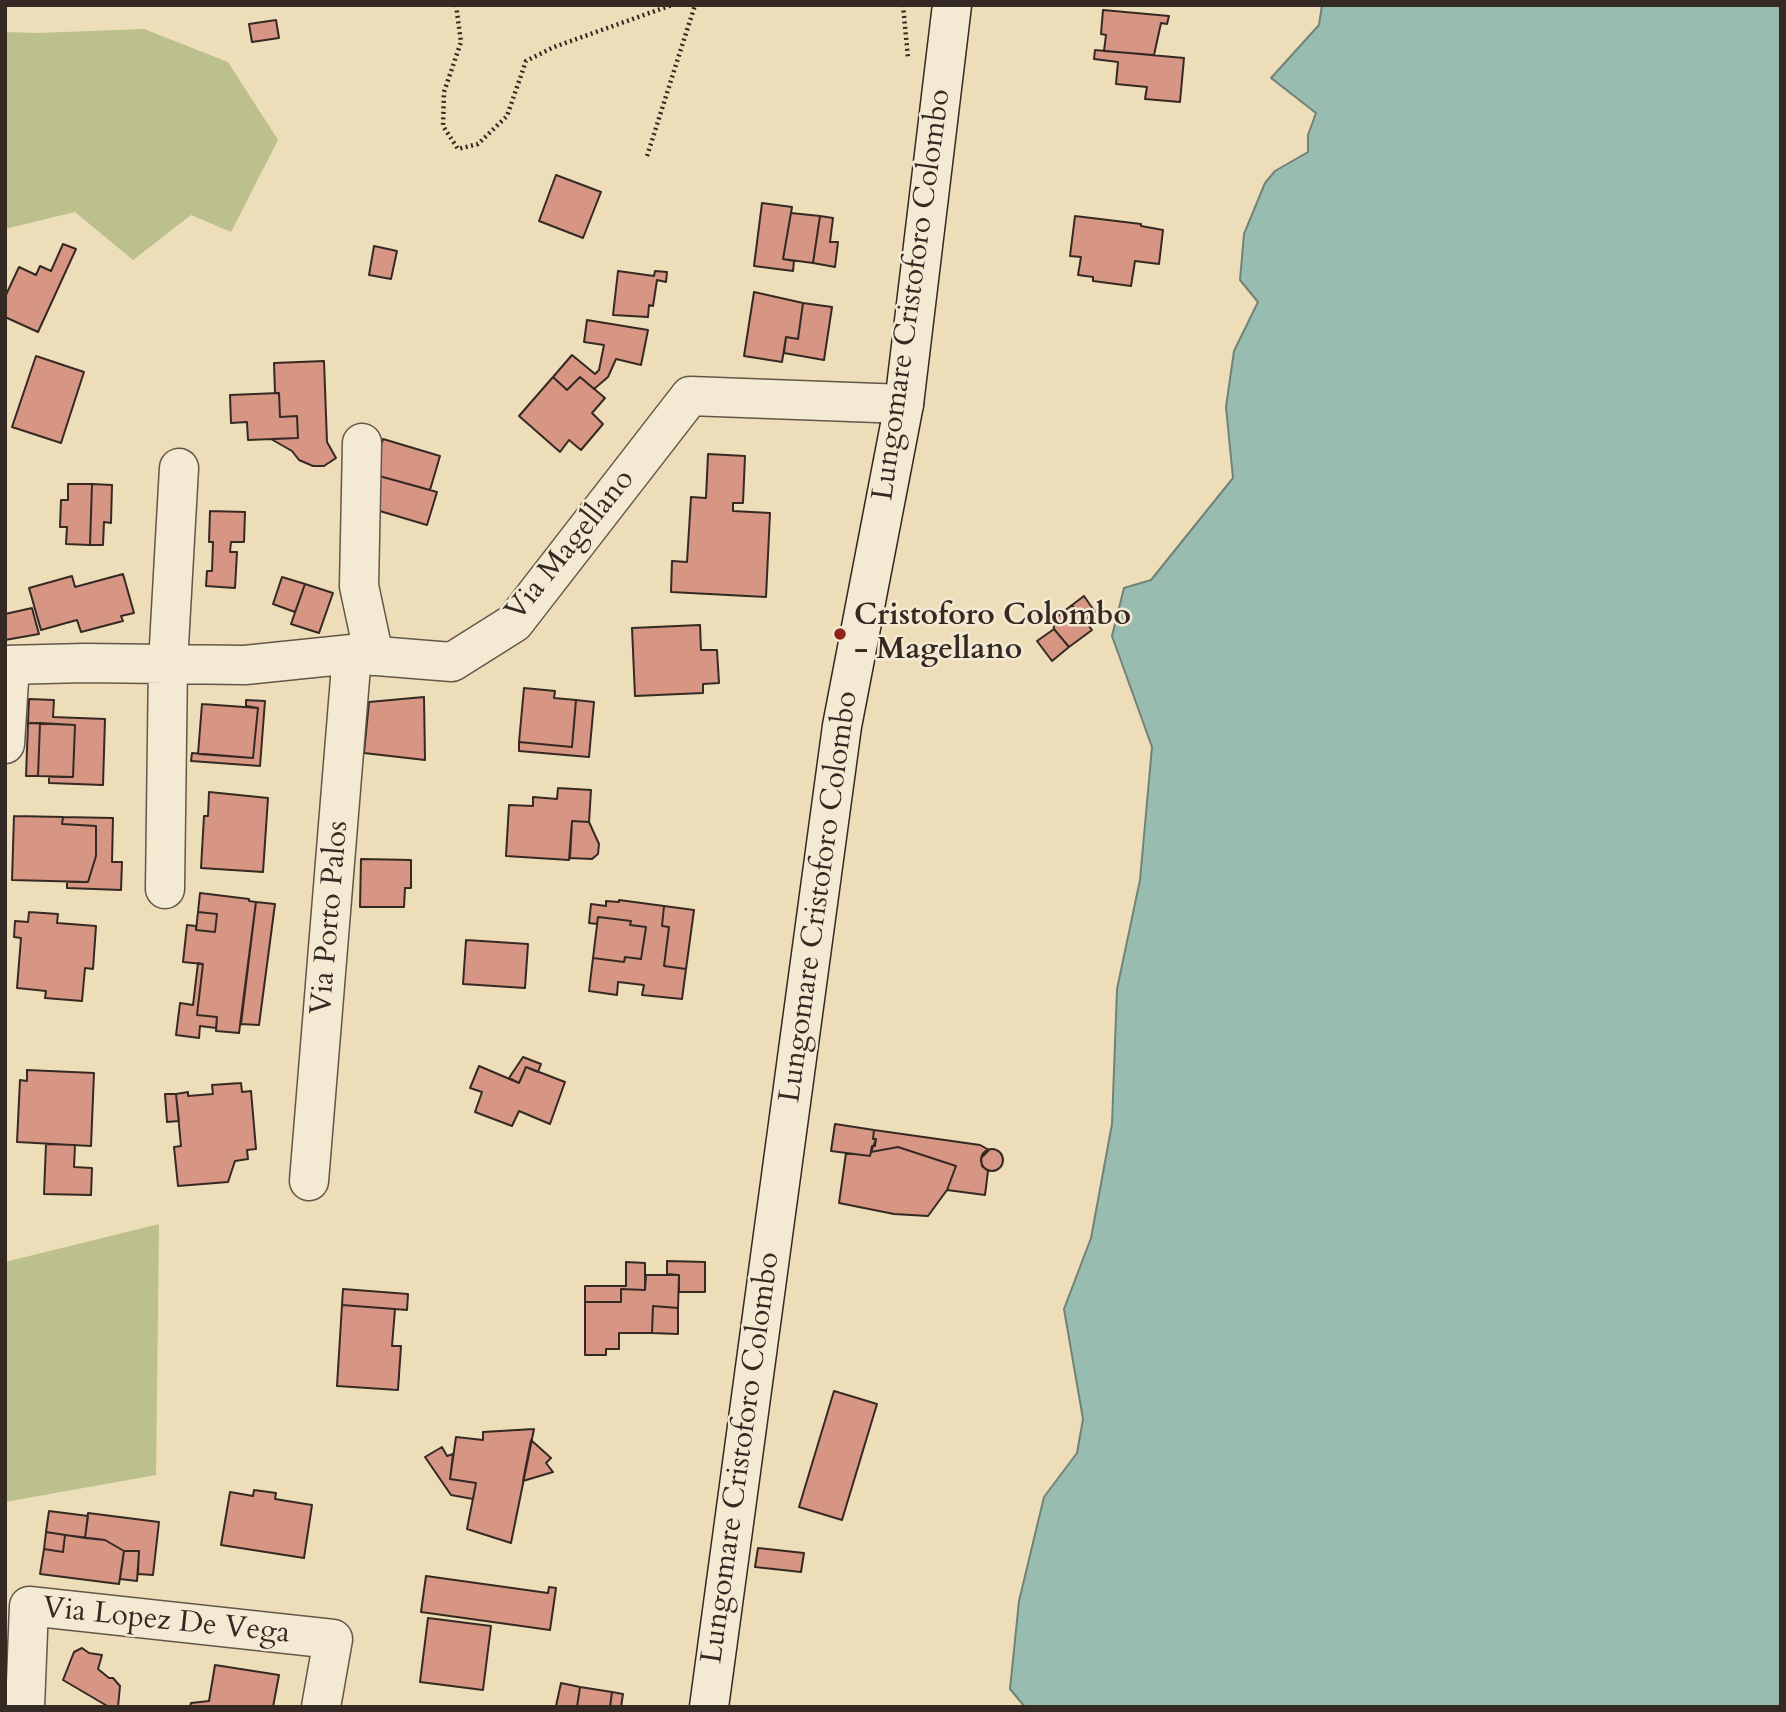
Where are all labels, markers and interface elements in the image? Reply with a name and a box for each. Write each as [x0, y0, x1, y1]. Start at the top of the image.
street label: Lungomare Cristoforo Colombo [866, 87, 960, 503]
street label: Via Magellano [499, 463, 643, 629]
place label: Cristoforo Colombo - Magellano [854, 599, 1131, 670]
marker: Cristoforo Colombo - Magellano [832, 626, 848, 642]
street label: Lungomare Cristoforo Colombo [773, 689, 867, 1105]
street label: Via Porto Palos [305, 819, 357, 1017]
street label: Lungomare Cristoforo Colombo [695, 1250, 789, 1666]
street label: Via Lopez De Vega [41, 1591, 291, 1653]

